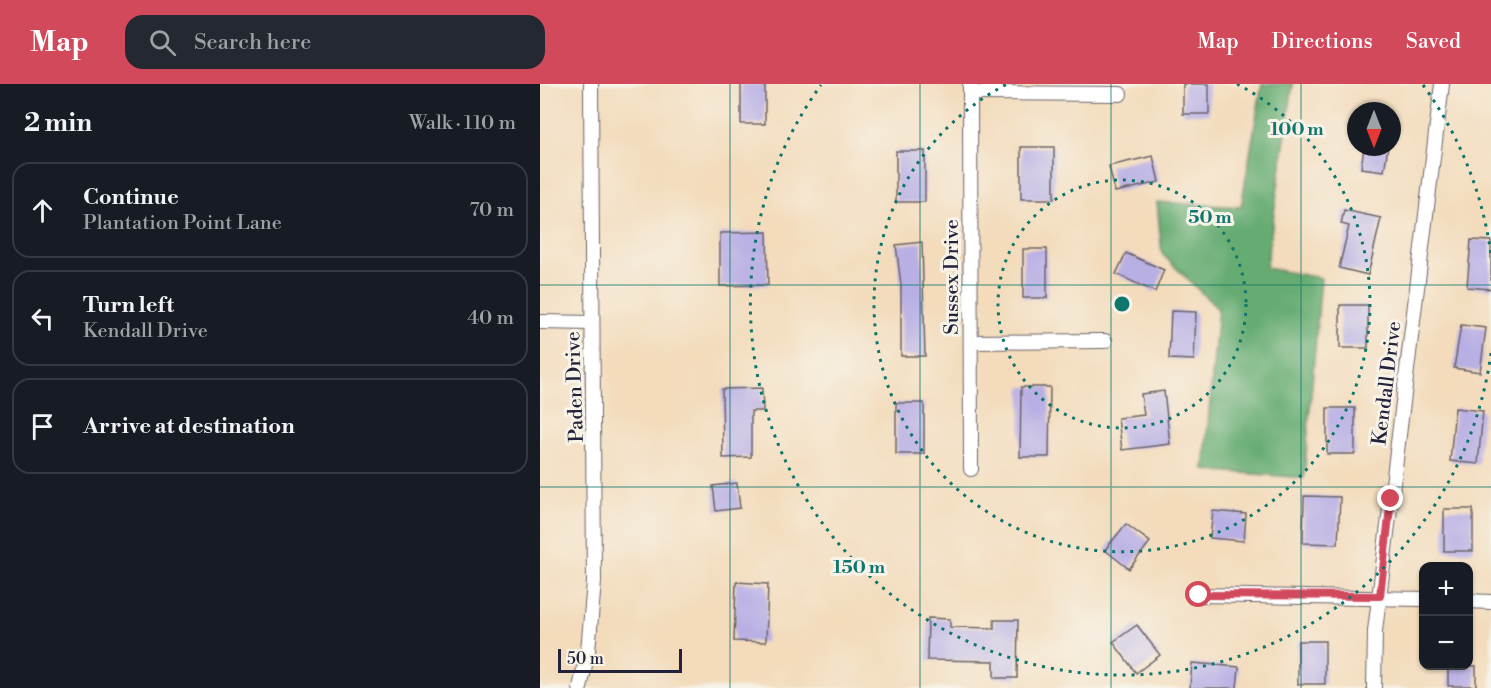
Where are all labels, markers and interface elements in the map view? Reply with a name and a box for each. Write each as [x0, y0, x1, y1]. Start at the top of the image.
search box [125, 15, 545, 69]
text: Map [30, 25, 89, 60]
icon: search [146, 26, 179, 59]
text: Search here [194, 29, 311, 56]
text: Map [1197, 29, 1239, 55]
text: Directions [1272, 29, 1373, 55]
text: Saved [1406, 29, 1461, 55]
north arrow [1347, 102, 1401, 156]
text: 2 min [24, 107, 92, 139]
text: Walk · 110 m [409, 111, 516, 136]
text: 100 m [1270, 118, 1324, 141]
text: Continue [83, 184, 179, 211]
icon: ahead [26, 194, 59, 227]
text: 70 m [470, 198, 514, 223]
text: 50 m [1188, 206, 1232, 229]
text: Plantation Point Lane [83, 211, 282, 236]
street label: Sussex Drive [940, 219, 965, 335]
text: Turn left [83, 292, 174, 319]
centre of rings [1112, 294, 1132, 314]
icon: left [26, 302, 59, 335]
text: 40 m [467, 306, 514, 331]
text: Kendall Drive [83, 319, 208, 344]
street label: Kendall Drive [1367, 320, 1408, 447]
street label: Paden Drive [561, 331, 590, 443]
icon: arrive [26, 410, 59, 443]
text: Arrive at destination [83, 413, 295, 440]
route end [1377, 485, 1403, 511]
text: 150 m [833, 556, 886, 579]
map controls [1419, 562, 1473, 670]
button: + [1419, 562, 1473, 616]
route start [1185, 581, 1211, 607]
button: − [1419, 616, 1473, 670]
scale bar [558, 646, 682, 674]
text: 50 m [567, 649, 604, 669]

